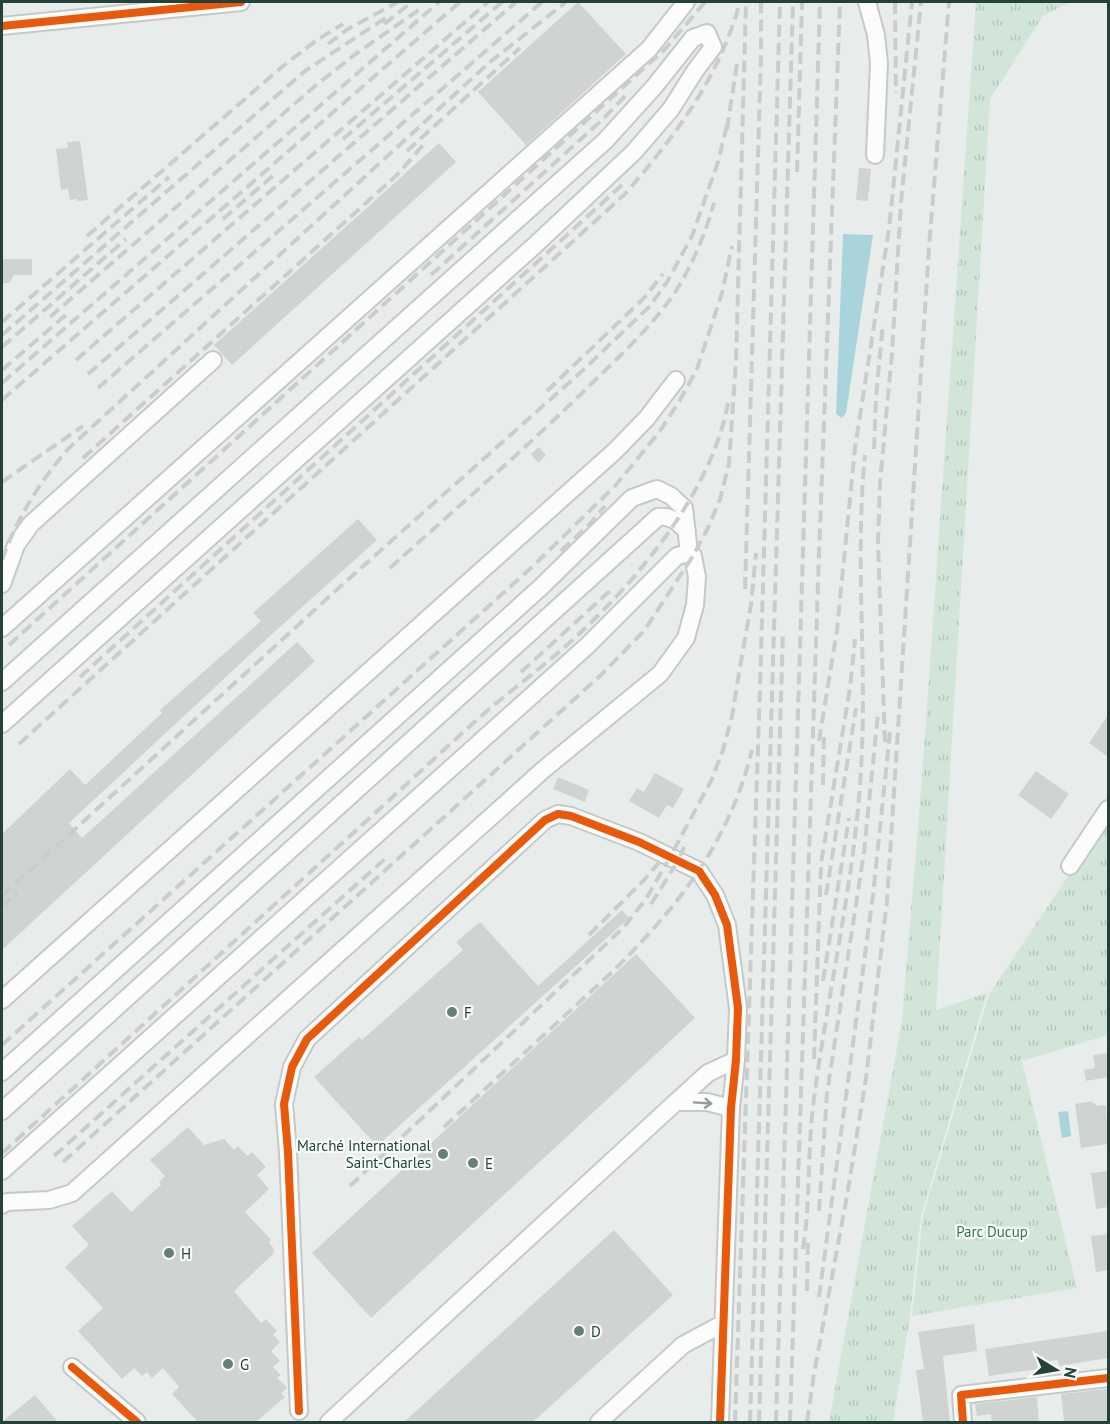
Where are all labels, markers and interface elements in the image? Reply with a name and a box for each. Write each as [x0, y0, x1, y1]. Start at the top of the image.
place label: F [464, 1003, 472, 1022]
marker: F [445, 1005, 459, 1019]
one-way arrow [692, 1097, 712, 1108]
place label: Marché International Saint-Charles [297, 1136, 432, 1172]
marker: Marché International Saint-Charles [436, 1147, 450, 1161]
place label: E [485, 1154, 493, 1173]
marker: E [466, 1156, 480, 1170]
park label: Parc Ducup [956, 1222, 1028, 1241]
place label: H [181, 1244, 191, 1263]
marker: H [162, 1246, 176, 1260]
place label: D [591, 1322, 601, 1341]
marker: D [572, 1324, 586, 1338]
north arrow [1026, 1340, 1086, 1400]
place label: G [240, 1355, 249, 1374]
marker: G [221, 1357, 235, 1371]
text: N [1060, 1366, 1082, 1380]

